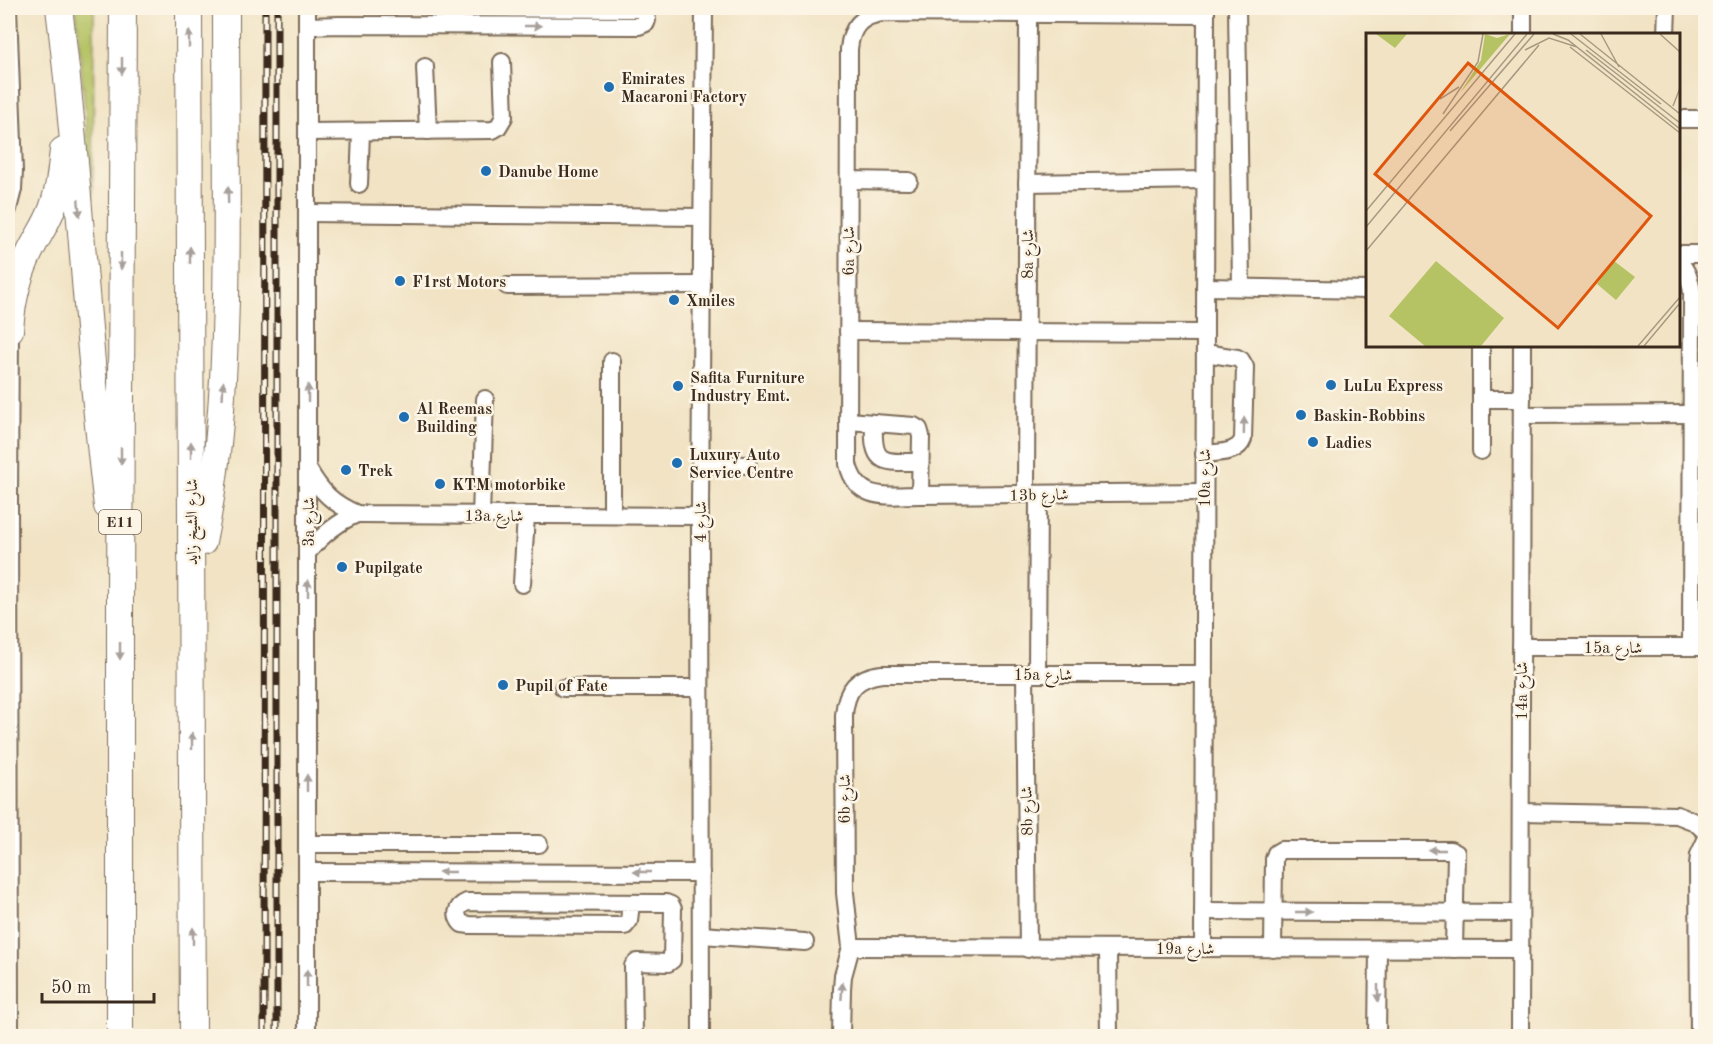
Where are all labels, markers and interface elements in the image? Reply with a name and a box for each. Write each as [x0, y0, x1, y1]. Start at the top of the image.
one-way arrow [524, 21, 543, 31]
one-way arrow [184, 30, 194, 49]
inset map [1366, 33, 1680, 346]
one-way arrow [117, 56, 127, 75]
place label: Emirates Macaroni Factory [621, 72, 747, 106]
marker: Emirates Macaroni Factory [602, 80, 616, 94]
marker: Danube Home [479, 164, 493, 178]
place label: Danube Home [498, 165, 598, 181]
one-way arrow [223, 185, 233, 204]
one-way arrow [74, 198, 84, 217]
street label: 6a شارع [842, 226, 862, 276]
street label: 8a شارع [1021, 229, 1041, 279]
one-way arrow [185, 246, 195, 265]
one-way arrow [116, 251, 126, 270]
marker: F1rst Motors [393, 274, 407, 288]
place label: F1rst Motors [412, 275, 506, 291]
marker: Xmiles [667, 293, 681, 307]
place label: Xmiles [686, 294, 735, 310]
place label: Safita Furniture Industry Emt. [690, 371, 805, 405]
marker: LuLu Express [1324, 378, 1338, 392]
marker: Safita Furniture Industry Emt. [671, 379, 685, 393]
place label: LuLu Express [1343, 379, 1443, 395]
one-way arrow [218, 380, 227, 399]
one-way arrow [303, 384, 313, 403]
place label: Al Reemas Building [416, 402, 492, 436]
marker: Baskin-Robbins [1294, 408, 1308, 422]
place label: Baskin-Robbins [1313, 409, 1425, 425]
marker: Al Reemas Building [397, 410, 411, 424]
one-way arrow [1239, 416, 1248, 435]
marker: Ladies [1306, 435, 1320, 449]
place label: Ladies [1325, 436, 1372, 452]
one-way arrow [186, 441, 196, 460]
one-way arrow [116, 446, 125, 465]
place label: Luxury Auto Service Centre [689, 448, 793, 482]
street label: 10a شارع [1198, 449, 1218, 507]
marker: Luxury Auto Service Centre [670, 456, 684, 470]
marker: Trek [339, 463, 353, 477]
place label: Trek [358, 464, 393, 480]
marker: KTM motorbike [433, 477, 447, 491]
place label: KTM motorbike [452, 478, 566, 494]
street label: شارع الشيخ زايد [185, 479, 206, 565]
street label: 13b شارع [1009, 487, 1069, 509]
street label: 3a شارع [302, 497, 322, 547]
street label: شارع 4 [694, 501, 714, 543]
street label: 13a شارع [464, 508, 523, 530]
road number: E11 [99, 510, 141, 534]
marker: Pupilgate [335, 560, 349, 574]
place label: Pupilgate [354, 561, 423, 577]
one-way arrow [303, 579, 313, 598]
one-way arrow [115, 641, 125, 660]
street label: 15a شارع [1584, 641, 1642, 661]
street label: 14a شارع [1515, 662, 1535, 720]
street label: 15a شارع [1014, 668, 1072, 688]
marker: Pupil of Fate [496, 678, 510, 692]
place label: Pupil of Fate [515, 679, 608, 695]
one-way arrow [187, 732, 197, 751]
one-way arrow [302, 774, 312, 793]
street label: 6b شارع [838, 774, 858, 824]
street label: 8b شارع [1020, 786, 1040, 836]
one-way arrow [1428, 845, 1447, 855]
one-way arrow [438, 867, 457, 877]
one-way arrow [633, 867, 652, 877]
one-way arrow [1294, 907, 1313, 917]
one-way arrow [188, 927, 198, 946]
street label: 19a شارع [1156, 942, 1214, 962]
scale bar [42, 966, 154, 1004]
one-way arrow [302, 969, 312, 988]
text: 50 m [51, 979, 91, 997]
one-way arrow [837, 982, 847, 1001]
one-way arrow [1373, 983, 1383, 1002]

